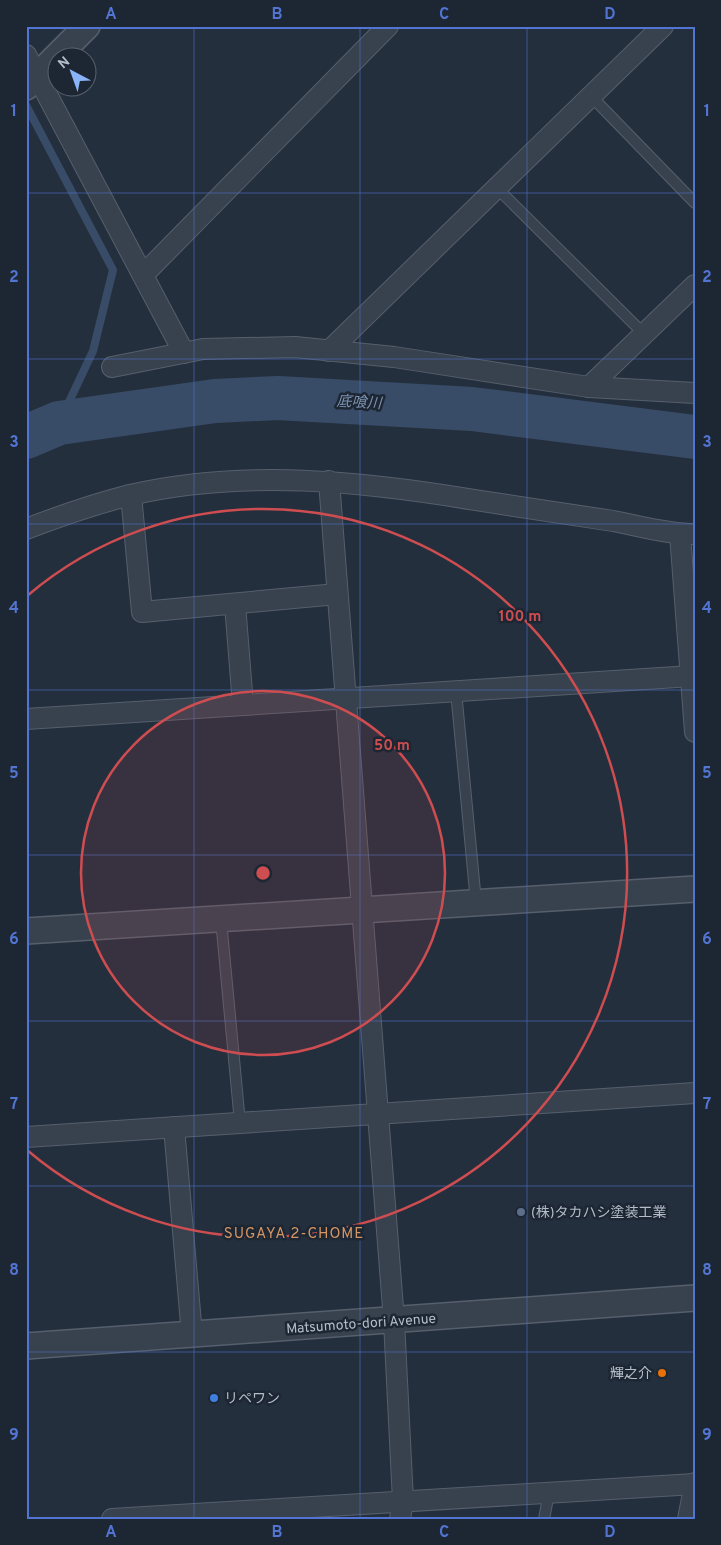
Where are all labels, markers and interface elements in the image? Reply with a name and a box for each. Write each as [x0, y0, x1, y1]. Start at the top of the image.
text: A [105, 5, 117, 25]
text: B [271, 5, 283, 25]
text: C [439, 5, 449, 25]
text: D [604, 5, 616, 25]
north arrow [48, 48, 98, 98]
text: N [55, 54, 74, 73]
text: 1 [11, 102, 17, 122]
text: 1 [704, 102, 710, 122]
text: 2 [9, 268, 19, 288]
text: 2 [702, 268, 712, 288]
water label: 底喰川 [336, 393, 384, 414]
text: 3 [9, 433, 19, 453]
text: 3 [702, 433, 712, 453]
text: 4 [9, 599, 19, 619]
text: 4 [702, 599, 712, 619]
text: 100 m [499, 608, 541, 627]
text: 50 m [374, 737, 410, 756]
text: 5 [9, 764, 19, 784]
text: 5 [702, 764, 712, 784]
centre of rings [254, 864, 272, 882]
text: 6 [9, 930, 19, 950]
text: 6 [702, 930, 712, 950]
text: 7 [10, 1095, 18, 1115]
text: 7 [703, 1095, 711, 1115]
place label: (株)タカハシ塗装工業 [531, 1205, 667, 1222]
marker: (株)タカハシ塗装工業 [515, 1206, 527, 1218]
district label: SUGAYA 2-CHOME [224, 1225, 364, 1244]
text: 8 [9, 1261, 19, 1281]
text: 8 [702, 1261, 712, 1281]
street label: Matsumoto-dori Avenue [286, 1311, 437, 1338]
place label: 輝之介 [610, 1366, 652, 1383]
marker: 輝之介 [656, 1367, 668, 1379]
place label: リペワン [224, 1391, 280, 1408]
marker: リペワン [208, 1392, 220, 1404]
text: 9 [9, 1426, 19, 1446]
text: 9 [702, 1426, 712, 1446]
text: A [105, 1523, 117, 1543]
text: B [271, 1523, 283, 1543]
text: C [439, 1523, 449, 1543]
text: D [604, 1523, 616, 1543]

